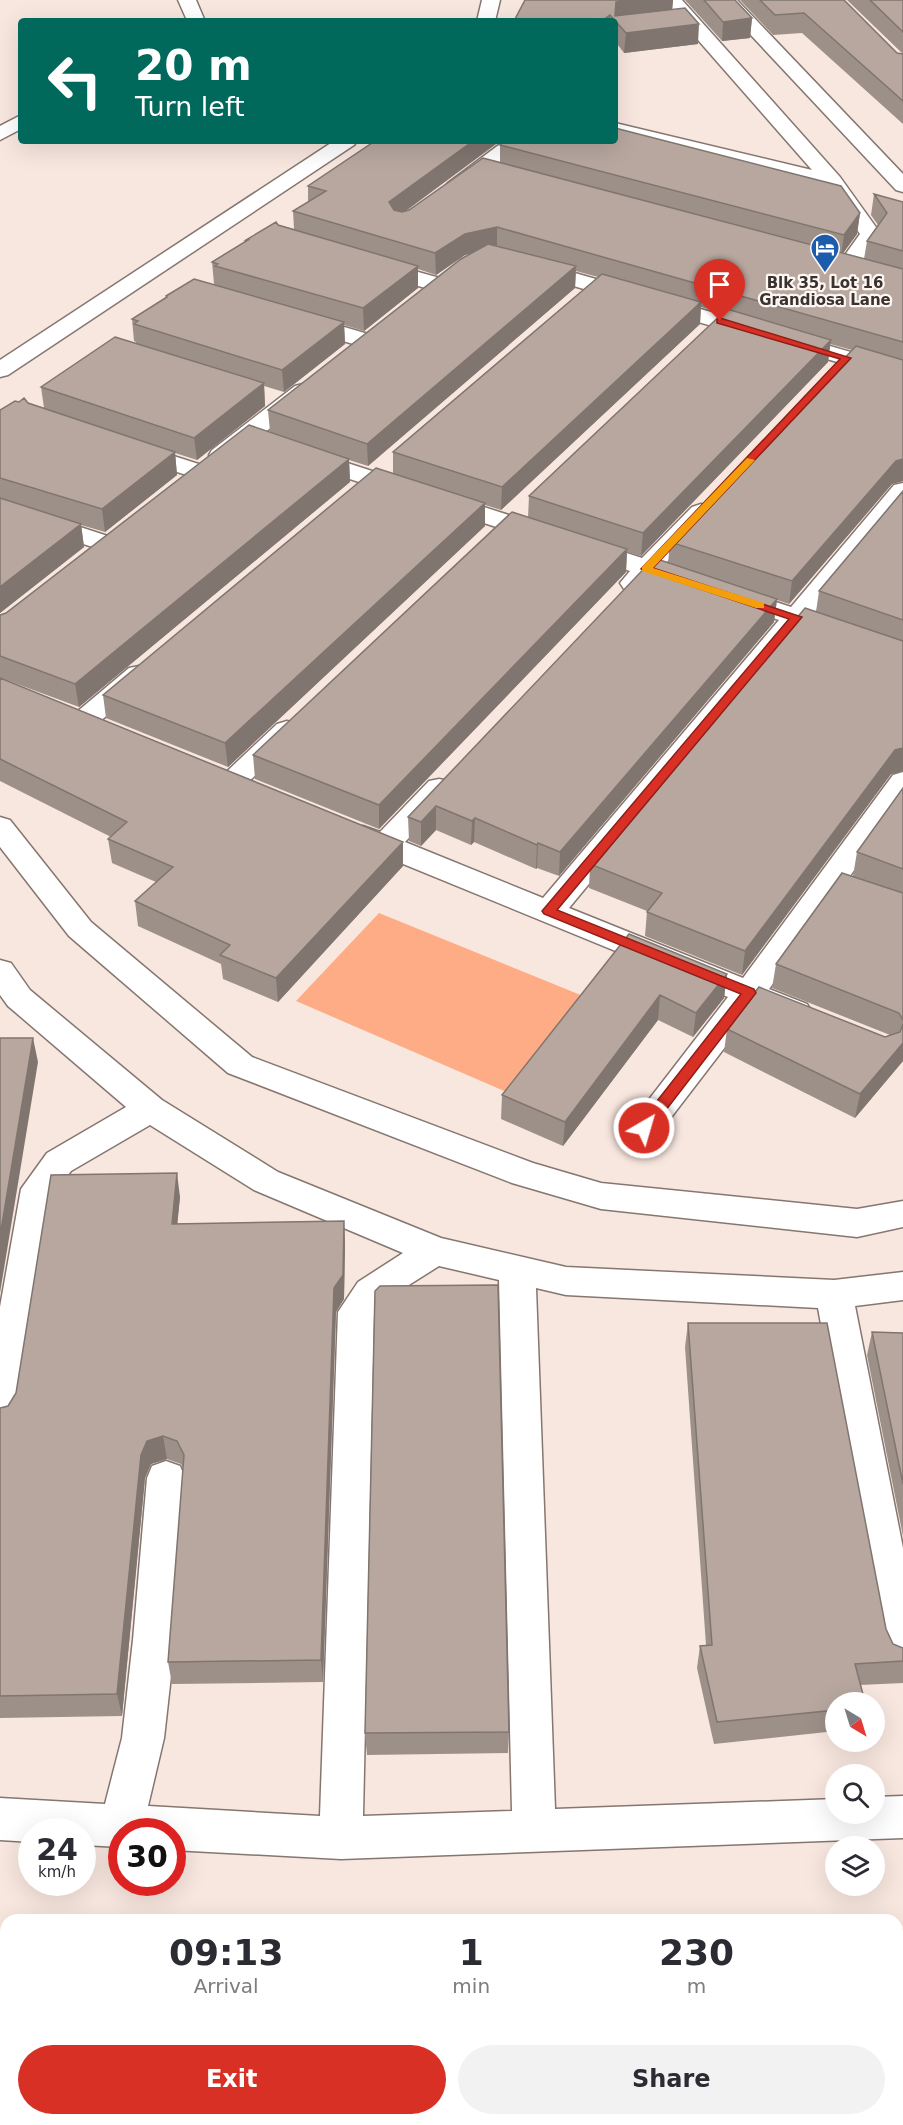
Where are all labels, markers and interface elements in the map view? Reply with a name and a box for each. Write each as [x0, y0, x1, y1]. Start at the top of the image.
text: 20 m [135, 41, 252, 90]
icon: left [36, 42, 114, 120]
text: Turn left [135, 91, 245, 122]
hotel icon: Blk 35, Lot 16 Grandiosa Lane [809, 232, 841, 274]
pin [694, 259, 745, 321]
icon: arrive [703, 268, 736, 301]
place label: Blk 35, Lot 16 Grandiosa Lane [759, 274, 891, 309]
position arrow [612, 1096, 676, 1160]
north arrow [825, 1692, 885, 1752]
map controls [825, 1692, 885, 1896]
button: search [825, 1764, 885, 1824]
speed limit sign: 30 [108, 1818, 186, 1896]
text: 24 [36, 1832, 78, 1867]
button: layers [825, 1836, 885, 1896]
text: km/h [38, 1863, 76, 1881]
text: 09:13 [169, 1932, 283, 1973]
text: 1 [459, 1932, 484, 1973]
text: 230 [659, 1932, 734, 1973]
text: Arrival [194, 1974, 259, 1998]
text: min [452, 1974, 490, 1998]
text: m [687, 1974, 706, 1998]
button: Exit [18, 2045, 446, 2114]
button: Share [458, 2045, 885, 2114]

